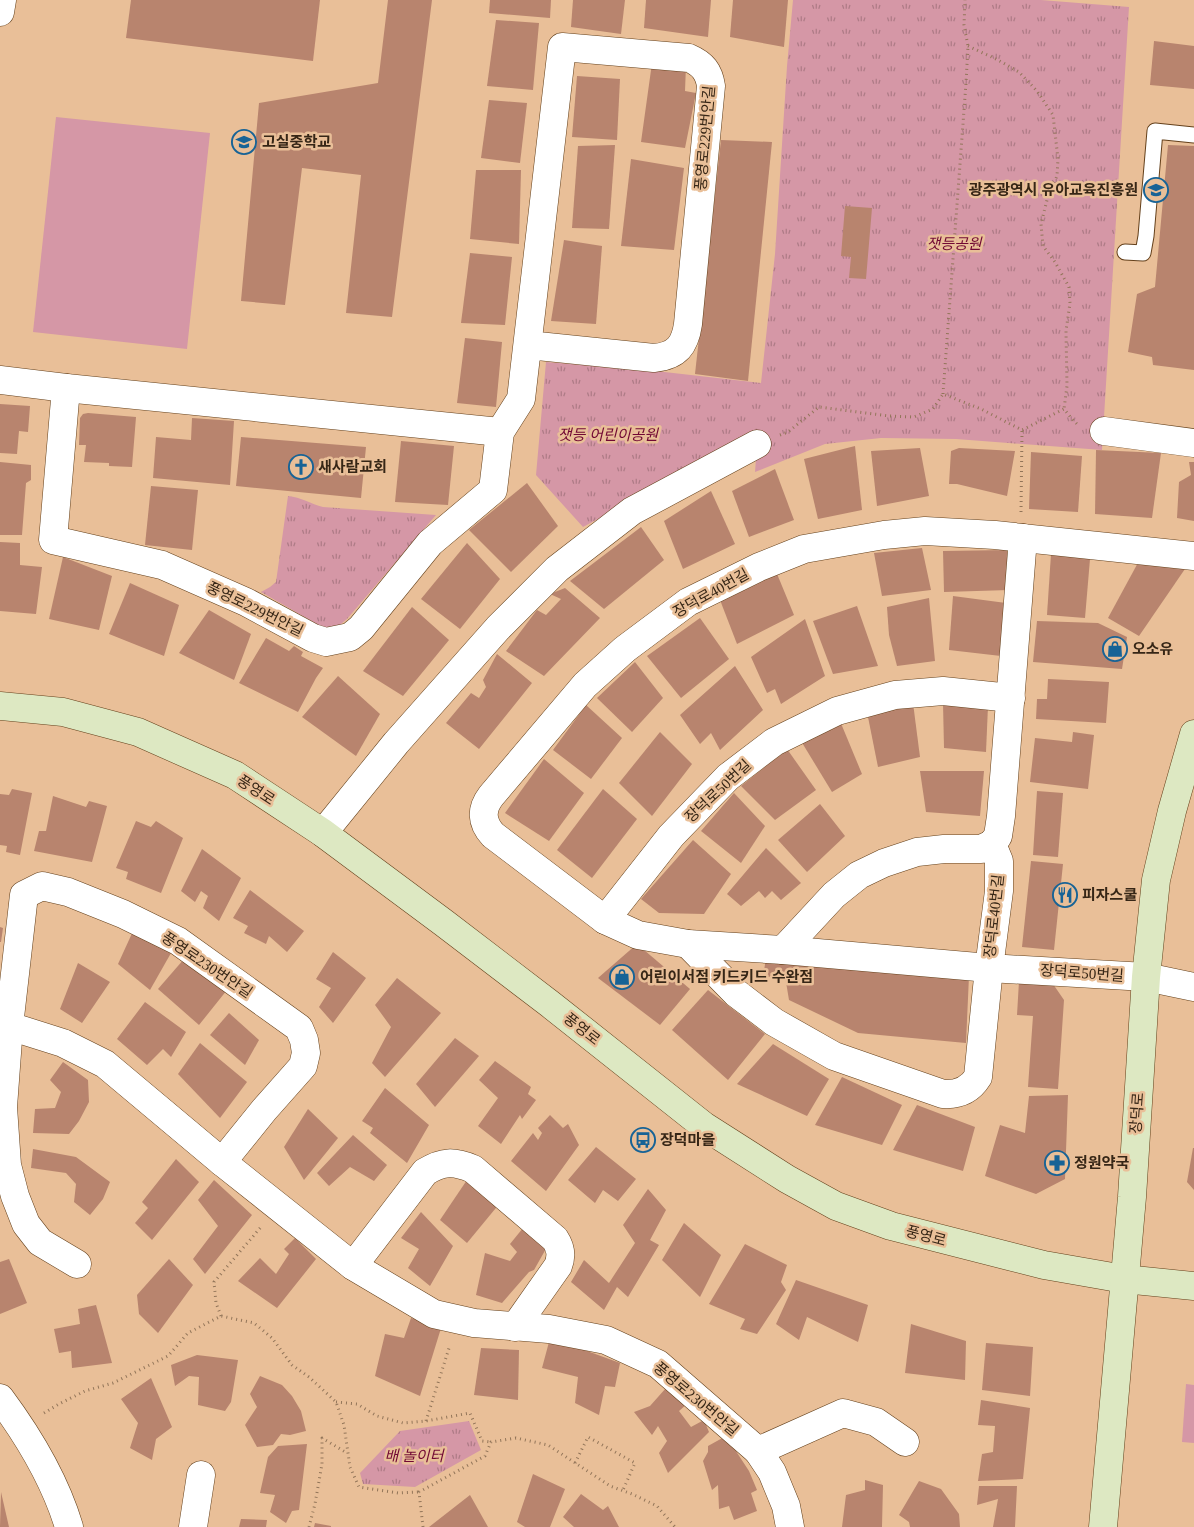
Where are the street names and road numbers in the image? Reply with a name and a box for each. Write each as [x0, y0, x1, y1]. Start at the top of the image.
street label: 풍영로229번안길 [692, 85, 718, 191]
street label: 장덕로40번길 [670, 566, 752, 620]
street label: 풍영로229번안길 [204, 579, 306, 639]
street label: 장덕로50번길 [682, 756, 754, 826]
street label: 풍영로 [234, 772, 278, 808]
street label: 장덕로40번길 [982, 873, 1006, 959]
street label: 풍영로230번안길 [159, 929, 255, 1001]
street label: 장덕로50번길 [1040, 962, 1124, 984]
street label: 풍영로 [561, 1010, 603, 1048]
street label: 장덕로 [1128, 1092, 1146, 1134]
street label: 풍영로 [904, 1223, 948, 1249]
street label: 풍영로230번안길 [651, 1359, 741, 1439]

